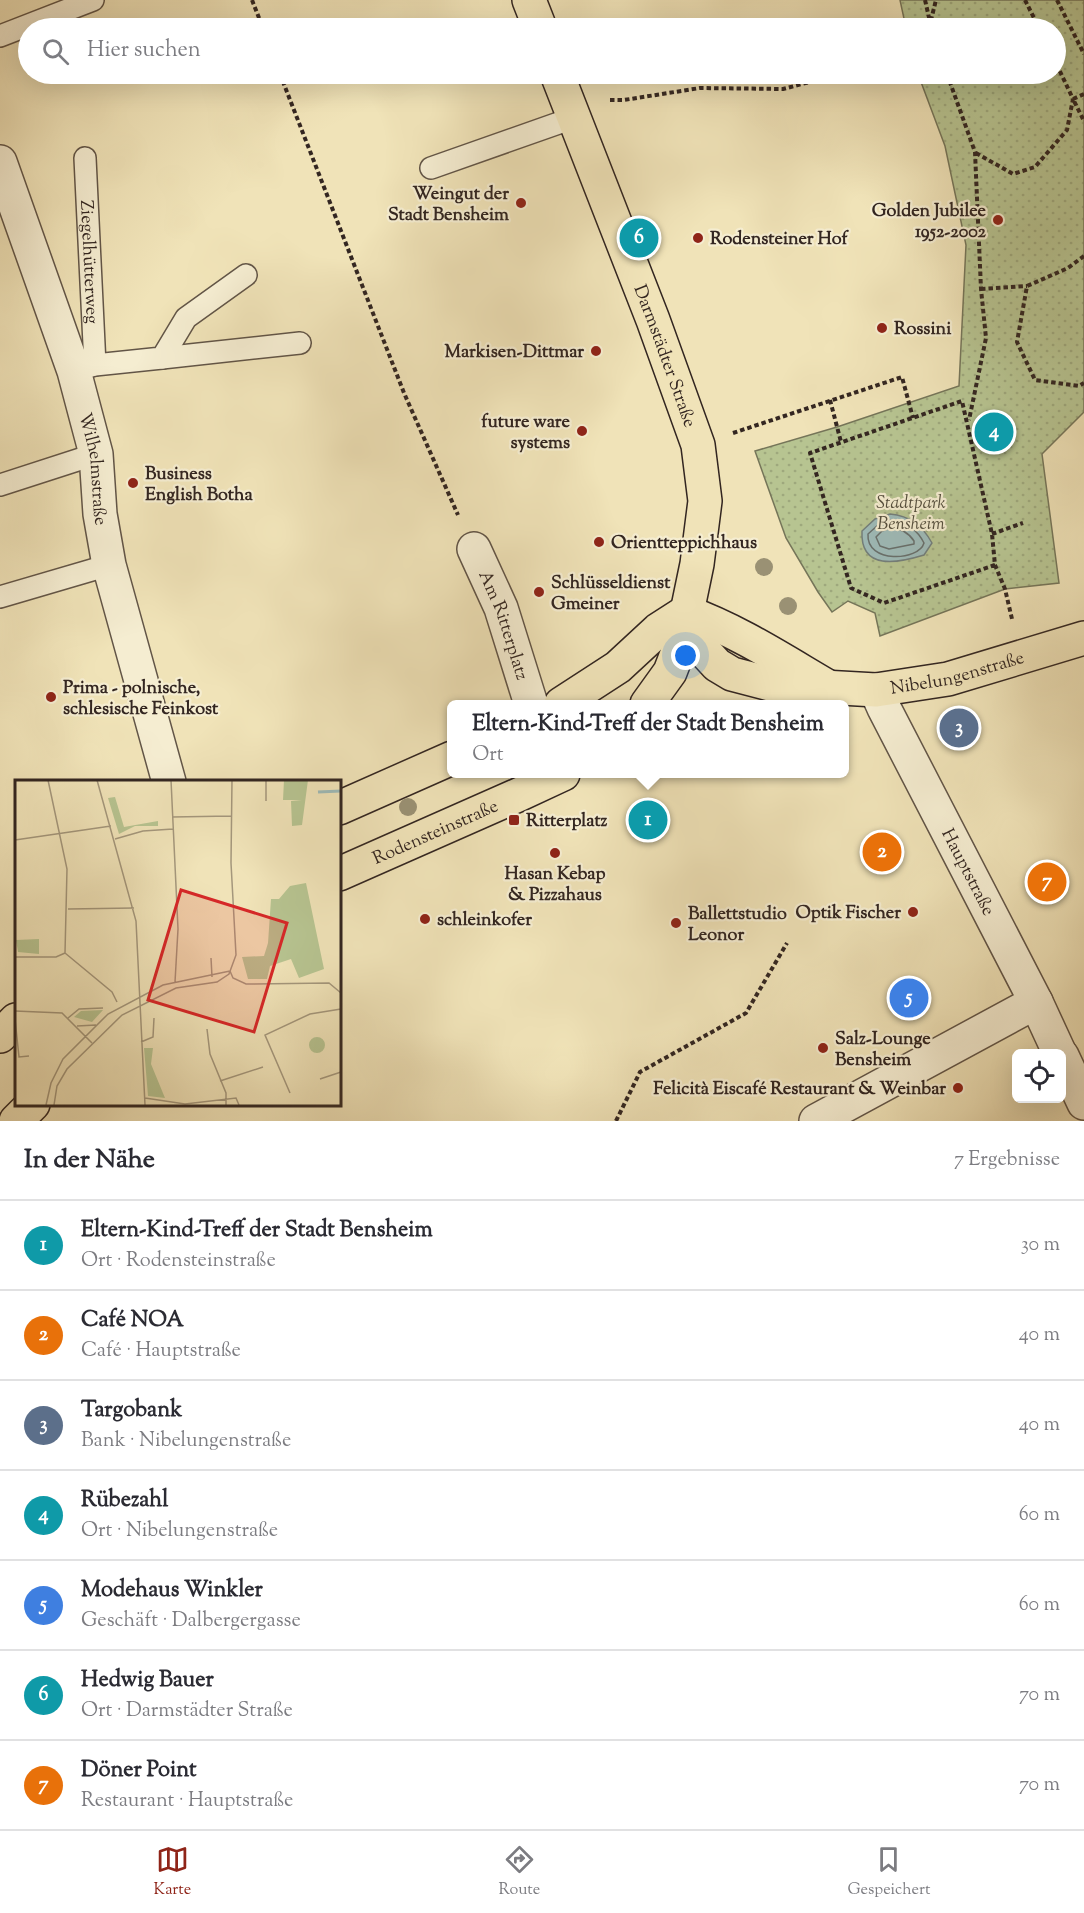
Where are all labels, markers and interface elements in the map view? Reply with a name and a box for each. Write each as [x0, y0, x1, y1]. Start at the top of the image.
search box [18, 18, 1066, 84]
icon: search [39, 35, 72, 68]
text: Hier suchen [87, 35, 201, 67]
place label: Weingut der Stadt Bensheim [388, 182, 509, 229]
marker: Weingut der Stadt Bensheim [514, 196, 528, 210]
street label: Ziegelhütterweg [72, 199, 104, 325]
place label: Golden Jubilee 1952-2002 [872, 199, 987, 246]
marker: Golden Jubilee 1952-2002 [991, 213, 1005, 227]
pin: 6 [620, 216, 658, 260]
place label: Rodensteiner Hof [710, 227, 850, 253]
marker: Rodensteiner Hof [691, 231, 705, 245]
street label: Darmstädter Straße [626, 281, 702, 431]
place label: Rossini [894, 317, 952, 343]
marker: Rossini [875, 321, 889, 335]
place label: Markisen-Dittmar [445, 340, 584, 366]
marker: Markisen-Dittmar [589, 344, 603, 358]
street label: Wilhelmstraße [71, 410, 113, 528]
place label: future ware systems [481, 410, 571, 457]
pin: 4 [974, 410, 1014, 454]
marker: future ware systems [575, 424, 589, 438]
place label: Business English Botha [145, 462, 254, 509]
marker: Business English Botha [126, 476, 140, 490]
park label: Stadtpark Bensheim [876, 491, 946, 538]
place label: Orientteppichhaus [611, 531, 757, 557]
marker: Orientteppichhaus [592, 535, 606, 549]
street label: Am Ritterplatz [471, 567, 534, 684]
place label: Schlüsseldienst Gmeiner [551, 571, 671, 618]
marker: Schlüsseldienst Gmeiner [532, 585, 546, 599]
your location [671, 641, 700, 670]
street label: Nibelungenstraße [889, 646, 1028, 703]
place label: Prima - polnische, schlesische Feinkost [63, 676, 219, 723]
marker: Prima - polnische, schlesische Feinkost [44, 690, 58, 704]
popup [447, 700, 849, 778]
pin: 3 [940, 706, 978, 750]
text: Eltern-Kind-Treff der Stadt Bensheim [472, 709, 824, 741]
text: Ort [472, 741, 504, 770]
inset map [15, 780, 340, 1106]
street label: Rodensteinstraße [369, 794, 503, 873]
pin: 1 [628, 798, 668, 842]
place label: Ritterplatz [526, 809, 608, 835]
marker: Ritterplatz [507, 813, 521, 827]
street label: Hauptstraße [934, 825, 1000, 921]
pin: 2 [862, 830, 902, 874]
marker: Hasan Kebap & Pizzahaus [548, 846, 562, 860]
pin: 7 [1028, 860, 1066, 904]
place label: Hasan Kebap & Pizzahaus [505, 862, 605, 909]
place label: Optik Fischer [795, 901, 901, 927]
place label: Ballettstudio Leonor [688, 902, 787, 949]
marker: Optik Fischer [906, 905, 920, 919]
place label: schleinkofer [437, 908, 532, 934]
marker: schleinkofer [418, 912, 432, 926]
marker: Ballettstudio Leonor [669, 916, 683, 930]
pin: 5 [890, 976, 928, 1020]
place label: Salz-Lounge Bensheim [835, 1027, 931, 1074]
marker: Salz-Lounge Bensheim [816, 1041, 830, 1055]
map controls [1012, 1049, 1066, 1103]
button: locate [1012, 1049, 1066, 1103]
place label: Felicità Eiscafé Restaurant & Weinbar [653, 1077, 946, 1103]
marker: Felicità Eiscafé Restaurant & Weinbar [951, 1081, 965, 1095]
text: In der Nähe [24, 1142, 155, 1179]
text: 7 Ergebnisse [954, 1146, 1060, 1175]
text: Eltern-Kind-Treff der Stadt Bensheim [81, 1215, 433, 1247]
text: 1 [40, 1231, 47, 1260]
text: 30 m [1021, 1231, 1060, 1260]
text: Ort · Rodensteinstraße [81, 1247, 276, 1276]
text: Café NOA [81, 1305, 184, 1337]
text: 2 [39, 1321, 48, 1350]
text: 40 m [1019, 1321, 1060, 1350]
text: Café · Hauptstraße [81, 1337, 241, 1366]
text: Targobank [81, 1395, 182, 1427]
text: 3 [39, 1411, 48, 1440]
text: 40 m [1019, 1411, 1060, 1440]
text: Bank · Nibelungenstraße [81, 1427, 291, 1456]
text: Rübezahl [81, 1485, 168, 1517]
text: 4 [38, 1501, 49, 1530]
text: 60 m [1019, 1501, 1060, 1530]
text: Ort · Nibelungenstraße [81, 1517, 278, 1546]
text: Modehaus Winkler [81, 1575, 263, 1607]
text: 5 [40, 1591, 47, 1620]
text: 60 m [1019, 1591, 1060, 1620]
text: Geschäft · Dalbergergasse [81, 1607, 301, 1636]
text: Hedwig Bauer [81, 1665, 214, 1697]
text: 6 [39, 1681, 48, 1710]
text: 70 m [1019, 1681, 1060, 1710]
text: Ort · Darmstädter Straße [81, 1697, 293, 1726]
text: Döner Point [81, 1755, 196, 1787]
text: 7 [38, 1771, 49, 1800]
text: 70 m [1019, 1771, 1060, 1800]
text: Restaurant · Hauptstraße [81, 1787, 293, 1816]
tab: Karte [154, 1843, 191, 1902]
tab: Route [498, 1843, 540, 1902]
tab: Gespeichert [847, 1843, 930, 1902]

